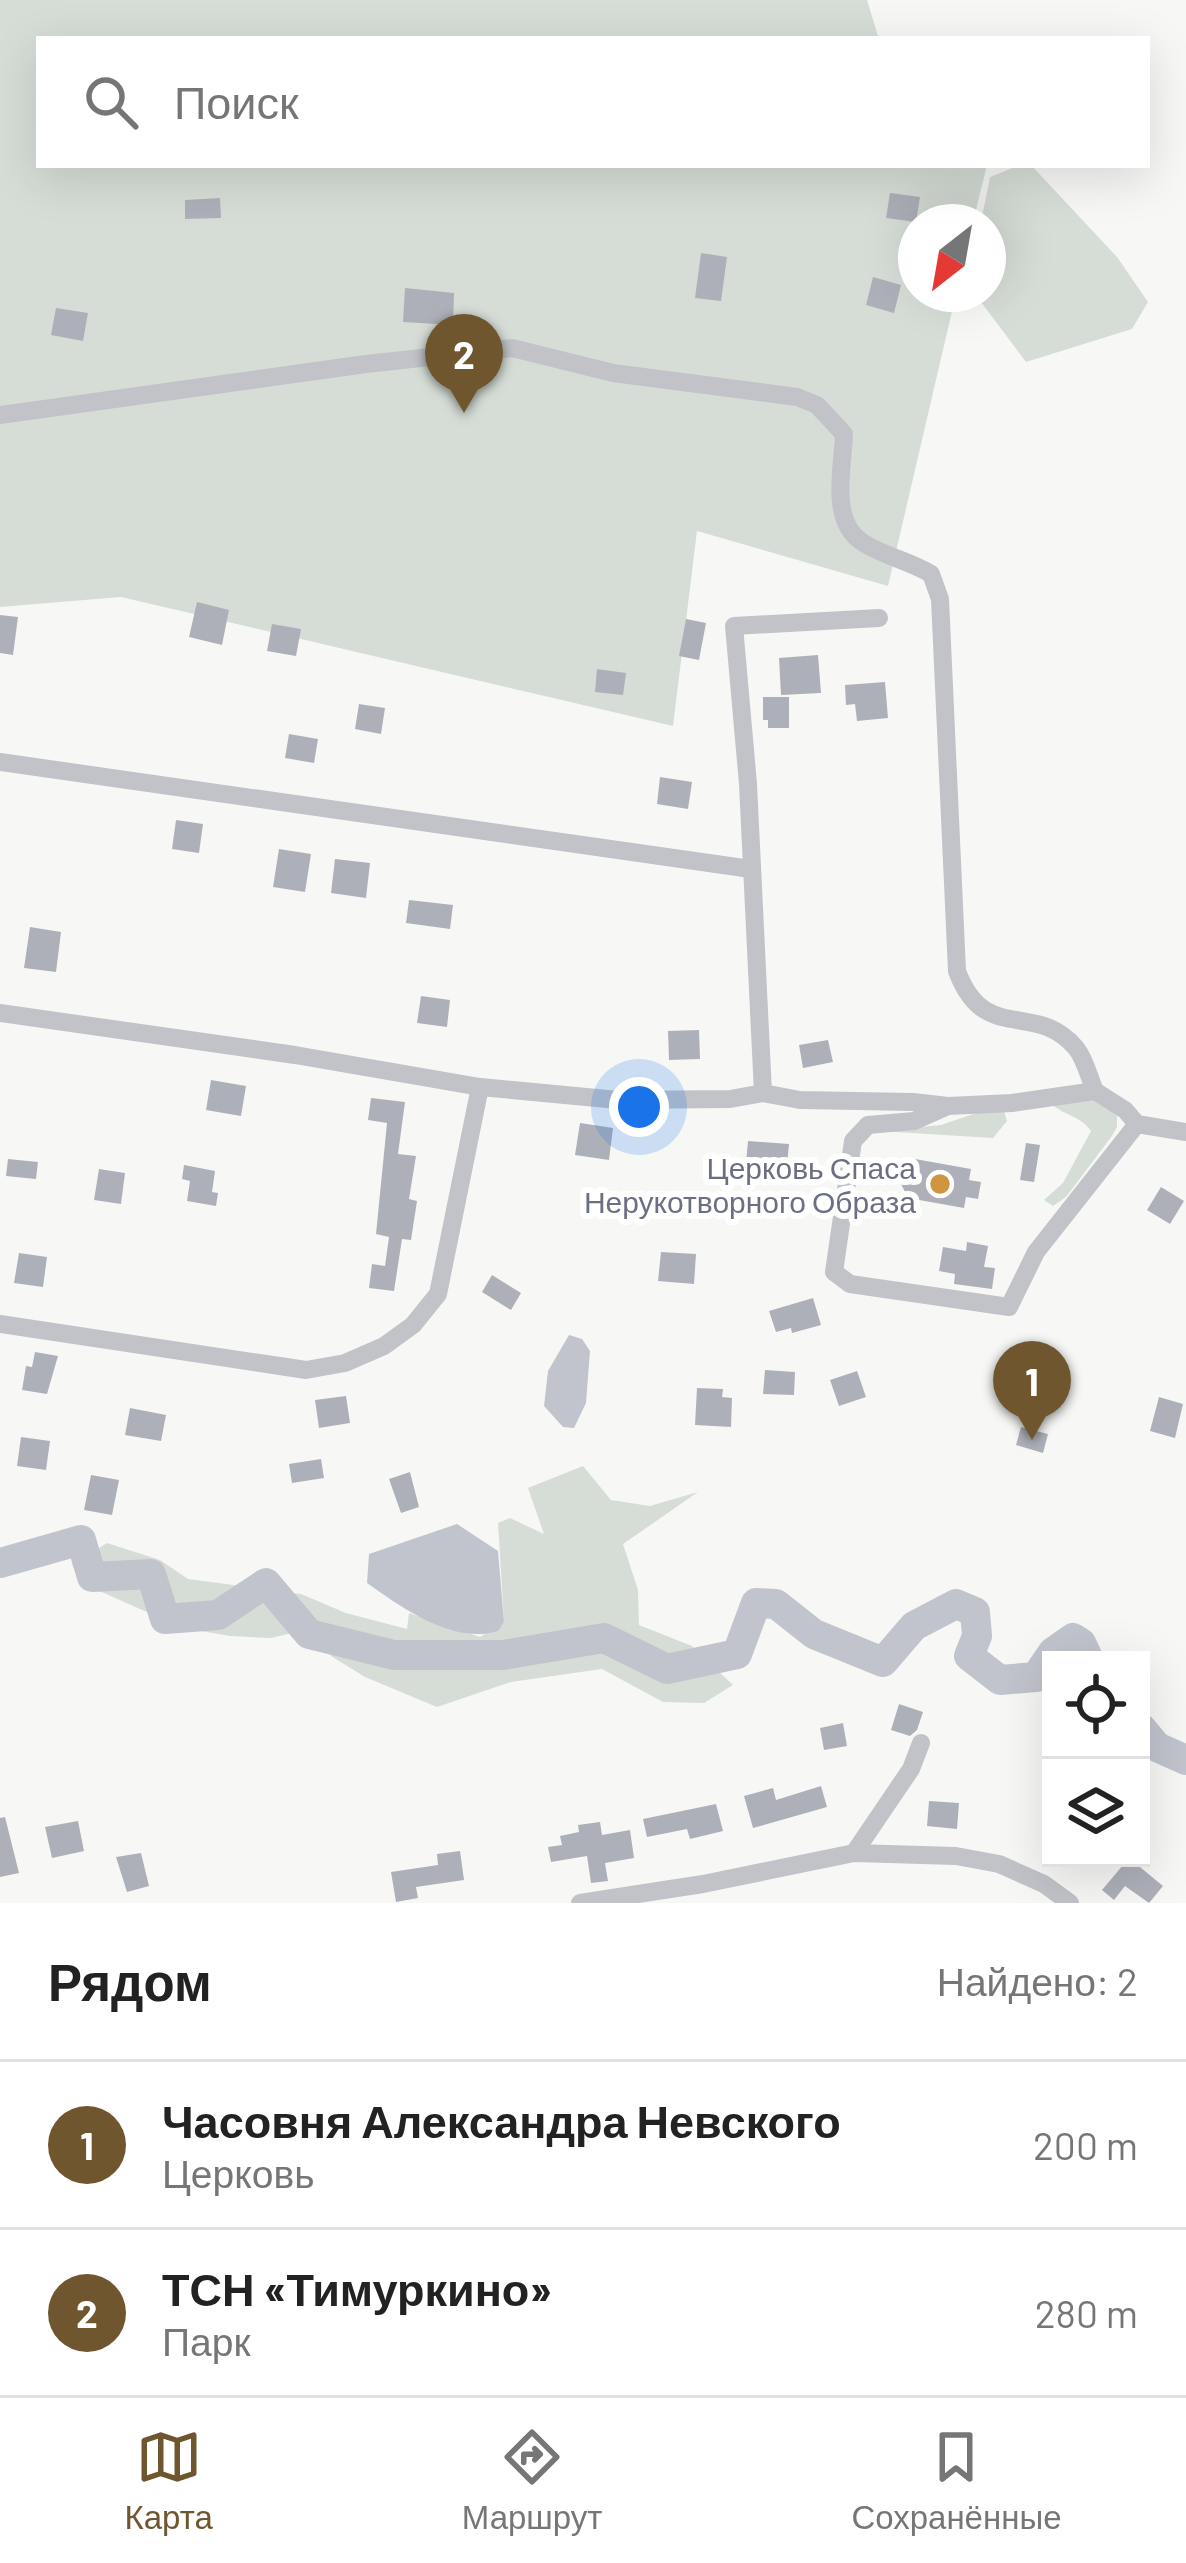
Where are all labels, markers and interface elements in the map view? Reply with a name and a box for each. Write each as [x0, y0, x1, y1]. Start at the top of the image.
search box [36, 36, 1150, 168]
icon: search [78, 69, 144, 135]
text: Поиск [174, 74, 299, 128]
north arrow [898, 204, 1006, 312]
pin: 2 [425, 314, 503, 413]
your location [609, 1077, 669, 1137]
place label: Церковь Спаса Нерукотворного Образа [584, 1149, 916, 1219]
marker: Церковь Спаса Нерукотворного Образа [927, 1171, 953, 1197]
pin: 1 [993, 1341, 1071, 1440]
map controls [1042, 1651, 1150, 1867]
button: locate [1042, 1651, 1150, 1759]
button: layers [1042, 1759, 1150, 1867]
text: Рядом [48, 1950, 212, 2011]
text: Найдено: 2 [937, 1957, 1138, 2004]
text: Часовня Александра Невского [162, 2093, 841, 2147]
text: 1 [80, 2121, 94, 2168]
text: 200 m [1033, 2121, 1138, 2168]
text: Церковь [162, 2149, 314, 2196]
text: ТСН «Тимуркино» [162, 2261, 552, 2315]
text: 2 [76, 2289, 98, 2336]
text: 280 m [1035, 2289, 1138, 2336]
text: Парк [162, 2317, 250, 2364]
tab: Карта [124, 2424, 213, 2537]
tab: Маршрут [462, 2424, 602, 2537]
tab: Сохранённые [851, 2424, 1062, 2537]

